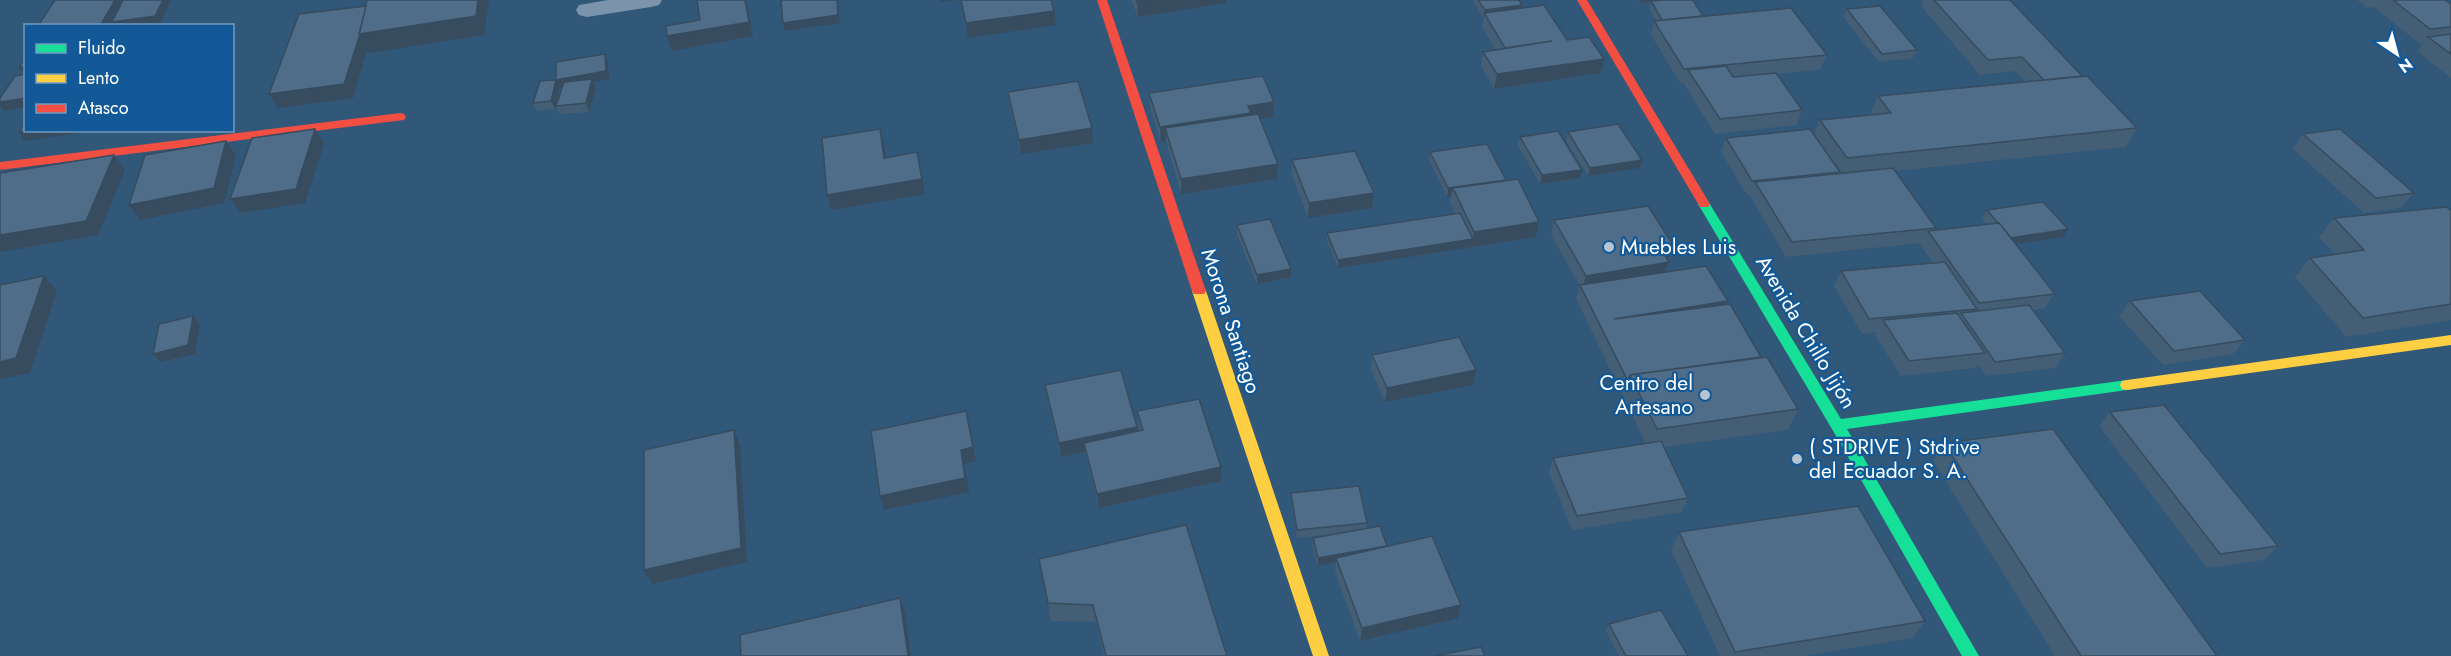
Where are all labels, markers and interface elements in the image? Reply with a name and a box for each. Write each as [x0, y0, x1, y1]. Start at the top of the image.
legend [24, 24, 234, 132]
north arrow [2367, 24, 2427, 84]
text: Fluido [78, 35, 126, 61]
text: N [2394, 53, 2417, 79]
text: Lento [78, 65, 119, 91]
text: Atasco [78, 95, 129, 121]
place label: Muebles Luis [1621, 232, 1736, 262]
marker: Muebles Luis [1602, 240, 1616, 254]
street label: Morona Santiago [1193, 245, 1269, 397]
street label: Avenida Chillo Jijón [1748, 250, 1864, 414]
place label: Centro del Artesano [1599, 368, 1693, 422]
marker: Centro del Artesano [1698, 388, 1712, 402]
place label: ( STDRIVE ) Stdrive del Ecuador S. A. [1809, 432, 1980, 486]
marker: ( STDRIVE ) Stdrive del Ecuador S. A. [1790, 452, 1804, 466]

